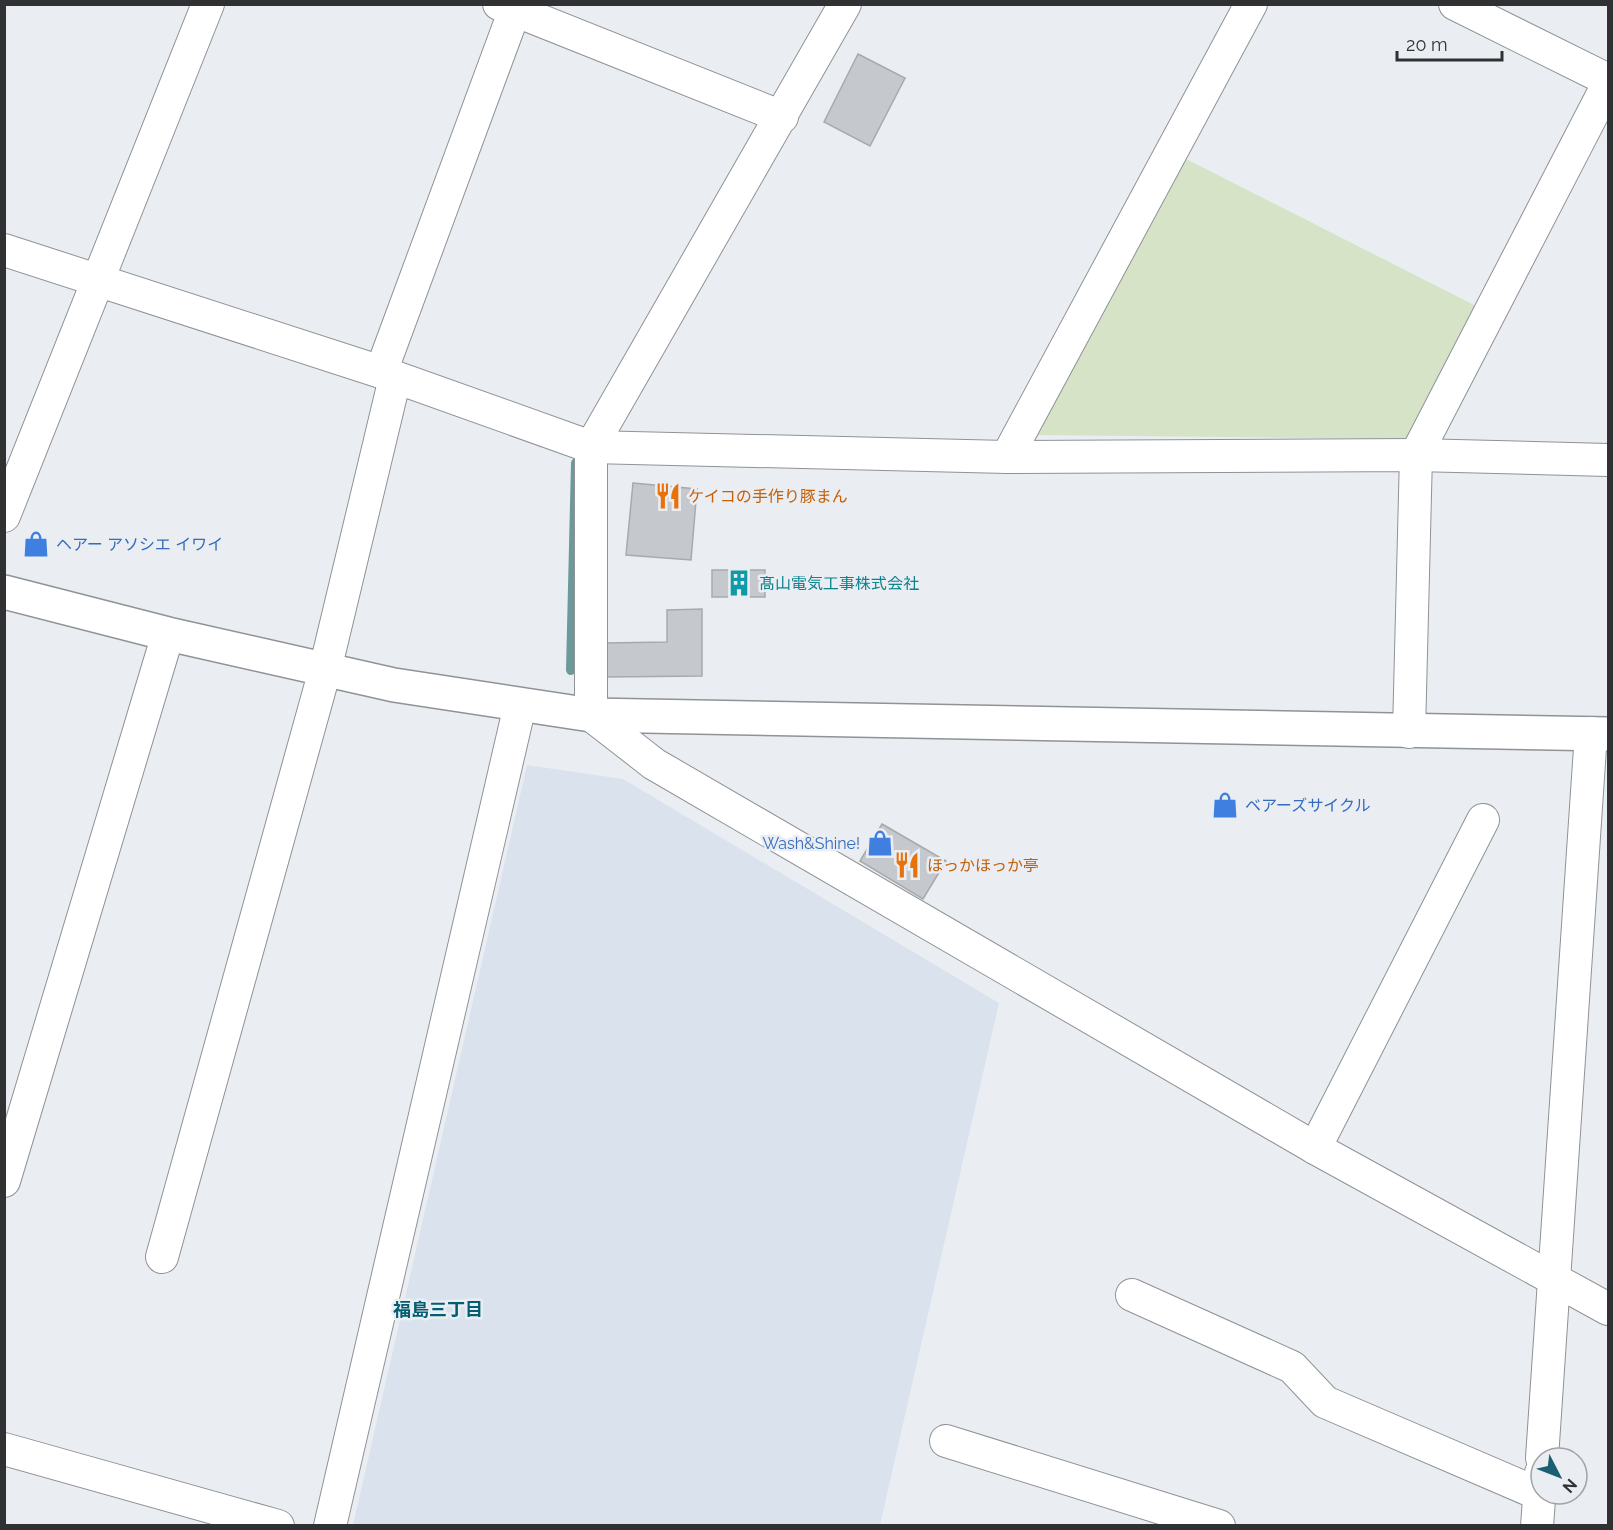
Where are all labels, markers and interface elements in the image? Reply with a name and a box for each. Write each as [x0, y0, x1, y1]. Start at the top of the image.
scale bar [1397, 24, 1502, 62]
text: 20 m [1406, 34, 1448, 55]
restaurant icon: ケイコの手作り豚まん [653, 481, 683, 511]
place label: ケイコの手作り豚まん [688, 487, 848, 506]
shop icon: ヘアー アソシエ イワイ [21, 529, 51, 559]
place label: ヘアー アソシエ イワイ [56, 535, 223, 554]
building icon: 髙山電気工事株式会社 [724, 568, 754, 598]
place label: 髙山電気工事株式会社 [759, 574, 919, 593]
shop icon: ベアーズサイクル [1210, 790, 1240, 820]
place label: ベアーズサイクル [1245, 796, 1370, 815]
shop icon: Wash&Shine! [865, 828, 895, 858]
place label: Wash&Shine! [762, 834, 860, 853]
restaurant icon: ほっかほっか亭 [892, 850, 922, 880]
place label: ほっかほっか亭 [927, 856, 1039, 875]
district label: 福島三丁目 [393, 1299, 483, 1320]
north arrow [1529, 1446, 1589, 1506]
text: N [1559, 1475, 1581, 1497]

